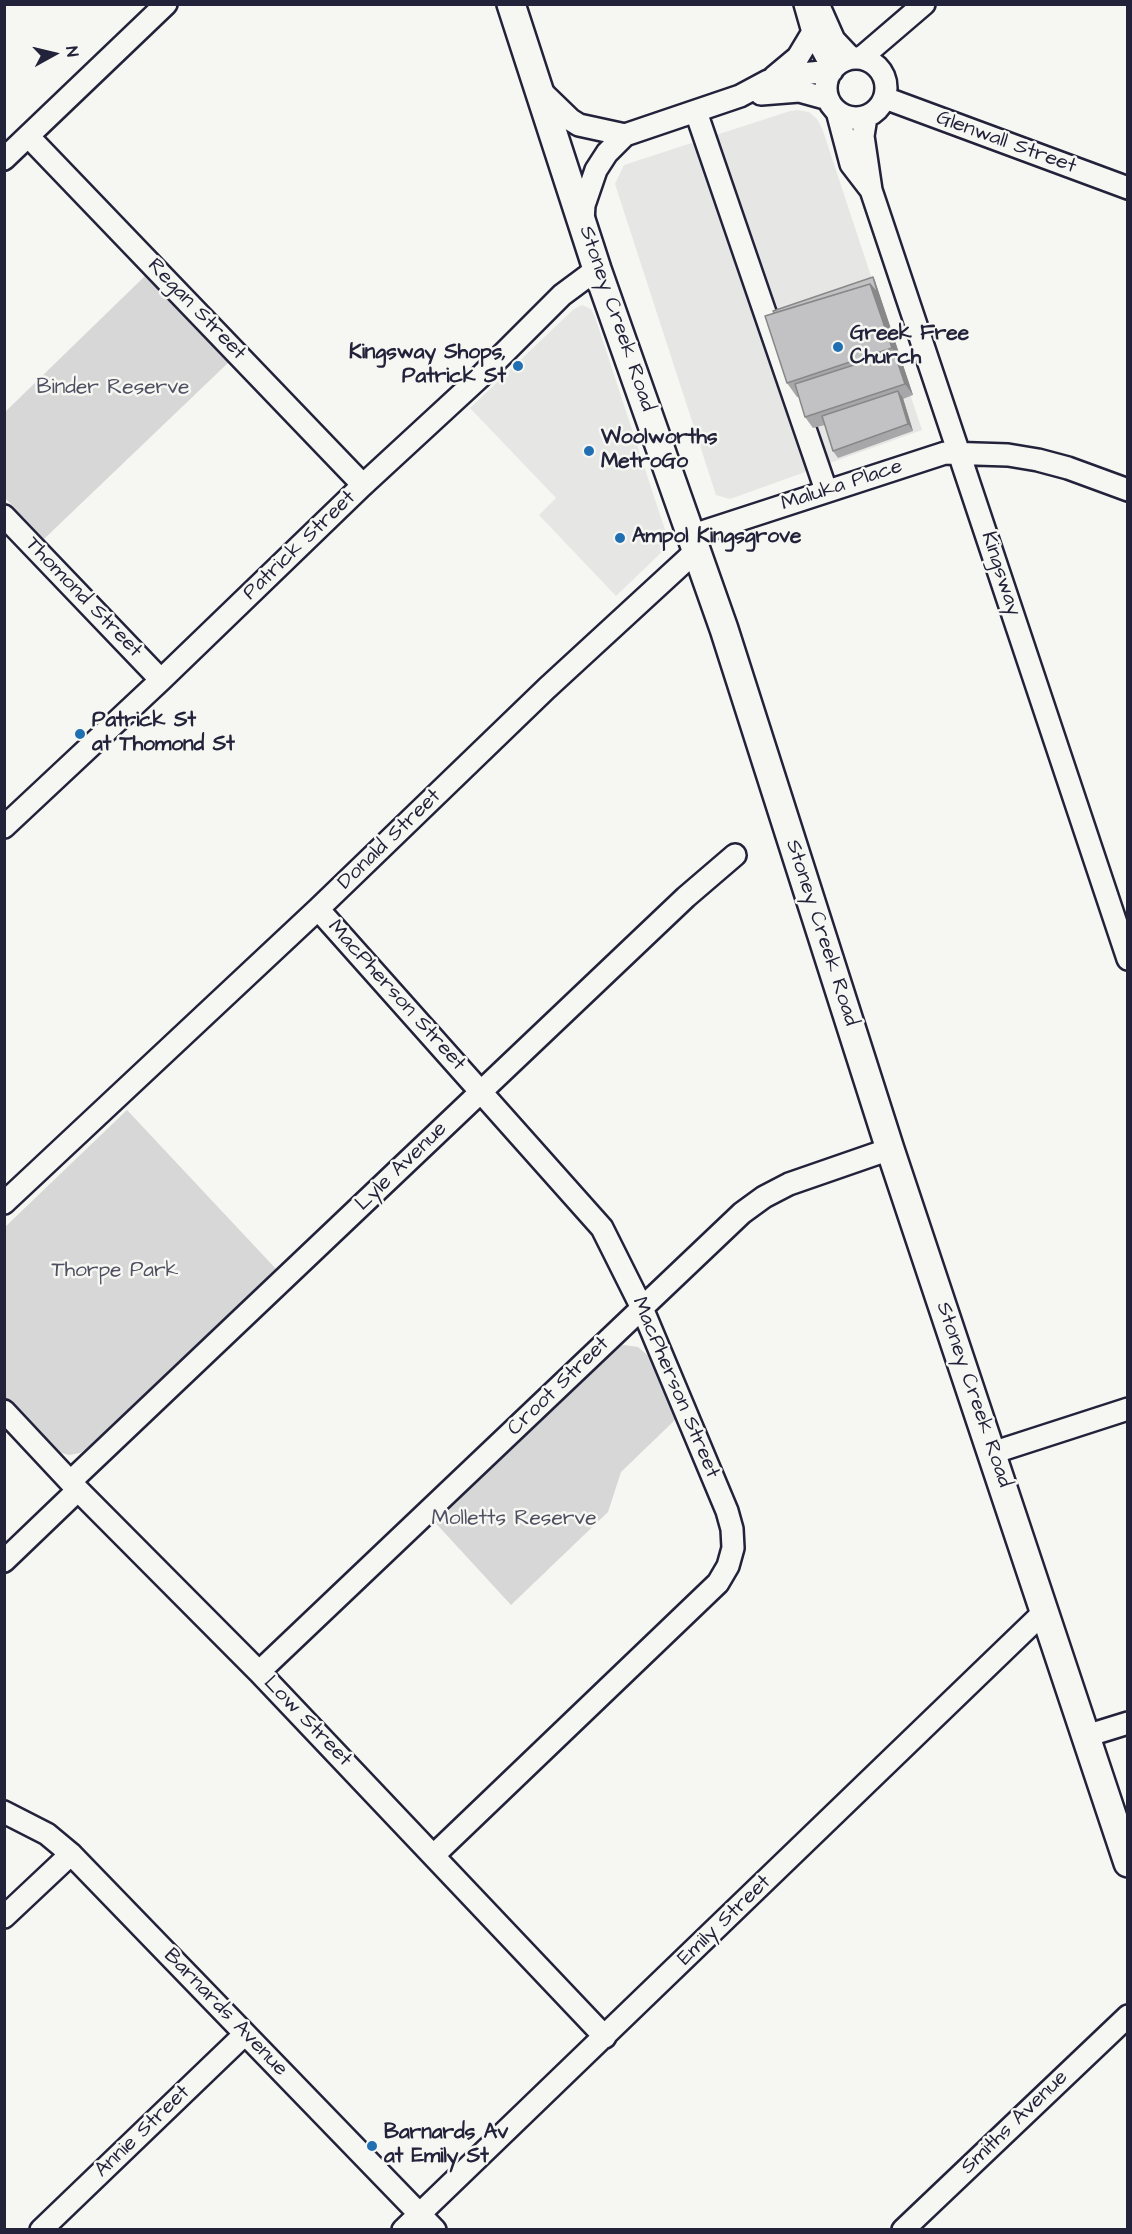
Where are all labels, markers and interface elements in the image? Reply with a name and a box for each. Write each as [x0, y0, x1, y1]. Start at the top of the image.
north arrow [24, 24, 84, 84]
text: N [60, 45, 83, 58]
street label: Glenwall Street [933, 106, 1079, 180]
street label: Stoney Creek Road [572, 223, 660, 415]
street label: Regan Street [141, 254, 251, 366]
place label: Greek Free Church [850, 322, 969, 372]
marker: Greek Free Church [831, 340, 845, 354]
place label: Kingsway Shops, Patrick St [349, 341, 506, 391]
marker: Kingsway Shops, Patrick St [511, 359, 525, 373]
park label: Binder Reserve [37, 376, 189, 402]
place label: Woolworths MetroGo [601, 426, 717, 476]
marker: Woolworths MetroGo [582, 444, 596, 458]
street label: Maluka Place [778, 455, 906, 517]
street label: Patrick Street [238, 486, 362, 606]
place label: Ampol Kingsgrove [632, 525, 801, 551]
street label: Kingsway [975, 529, 1025, 619]
marker: Ampol Kingsgrove [613, 531, 627, 545]
street label: Thomond Street [19, 532, 147, 664]
place label: Patrick St at Thomond St [92, 709, 235, 759]
marker: Patrick St at Thomond St [73, 727, 87, 741]
street label: Donald Street [333, 784, 447, 896]
street label: Stoney Creek Road [779, 837, 863, 1029]
street label: MacPherson Street [322, 915, 470, 1077]
street label: Lyle Avenue [351, 1117, 453, 1217]
park label: Thorpe Park [52, 1259, 178, 1285]
street label: MacPherson Street [625, 1294, 725, 1482]
street label: Stoney Creek Road [929, 1299, 1017, 1491]
street label: Croot Street [503, 1332, 615, 1442]
park label: Molletts Reserve [431, 1507, 597, 1533]
street label: Low Street [257, 1671, 357, 1773]
street label: Emily Street [673, 1870, 777, 1972]
street label: Barnards Avenue [158, 1944, 292, 2082]
street label: Smiths Avenue [956, 2066, 1074, 2180]
street label: Annie Street [90, 2080, 196, 2184]
place label: Barnards Av at Emily St [384, 2121, 508, 2171]
marker: Barnards Av at Emily St [365, 2139, 379, 2153]

